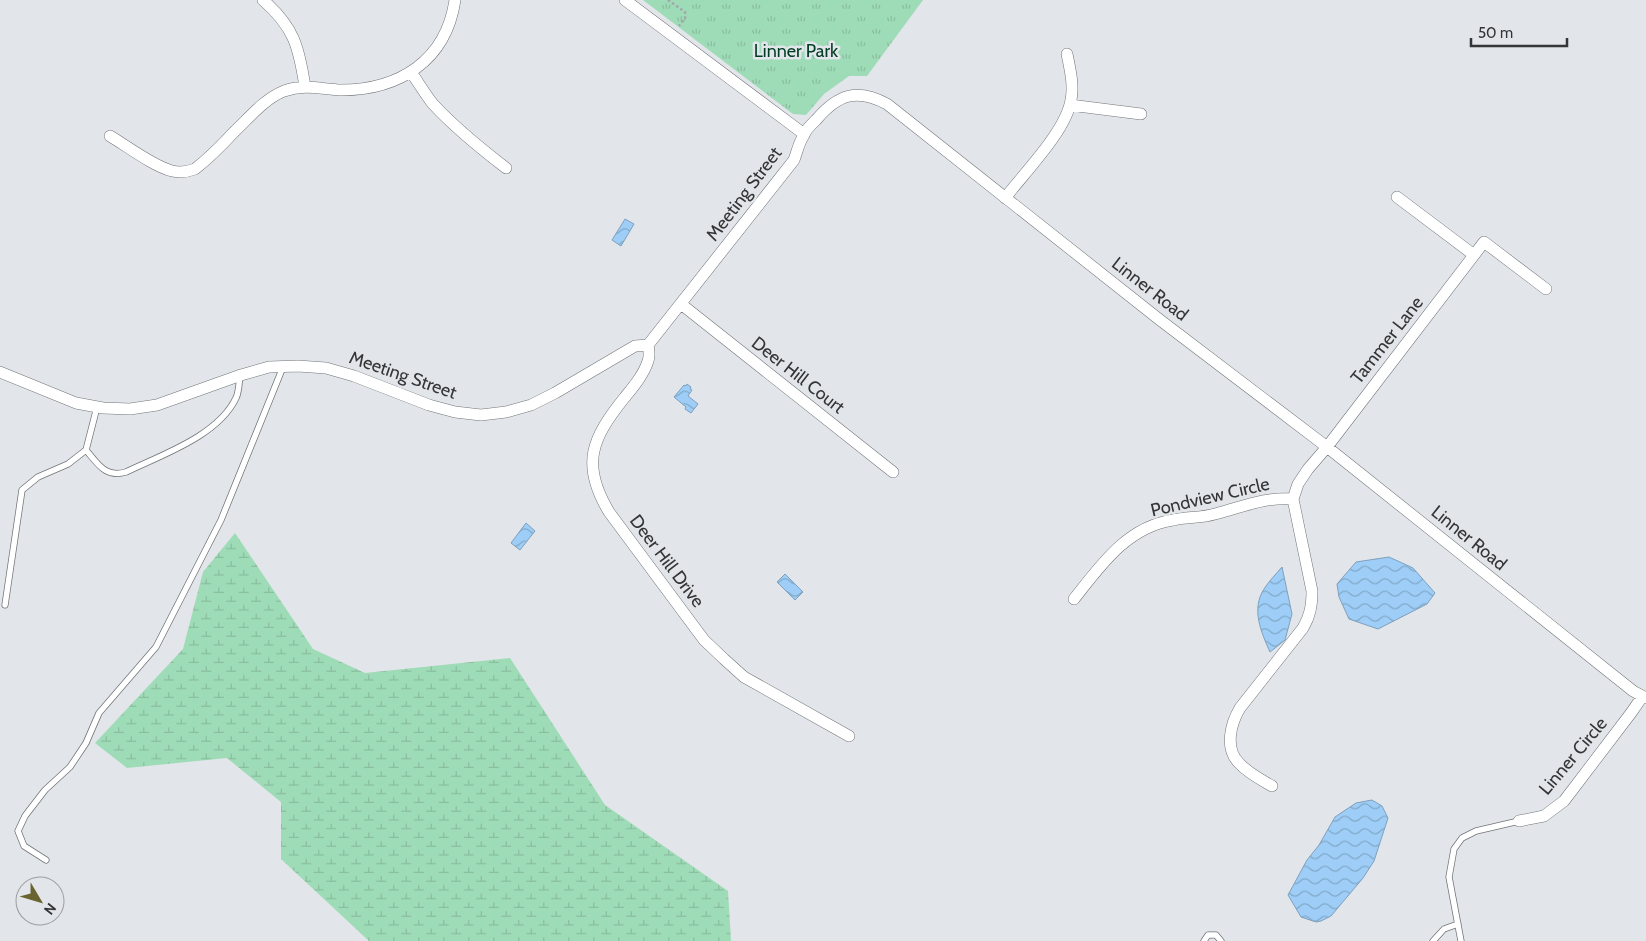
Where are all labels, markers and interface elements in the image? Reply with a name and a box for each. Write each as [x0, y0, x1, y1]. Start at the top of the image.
scale bar [1471, 15, 1567, 47]
text: 50 m [1478, 24, 1513, 42]
park label: Linner Park [754, 40, 839, 62]
street label: Meeting Street [701, 143, 787, 245]
street label: Linner Road [1107, 252, 1193, 326]
street label: Tammer Lane [1346, 292, 1428, 388]
street label: Deer Hill Court [747, 332, 849, 418]
street label: Meeting Street [346, 346, 460, 404]
street label: Pondview Circle [1148, 473, 1272, 521]
street label: Linner Road [1427, 501, 1511, 575]
street label: Deer Hill Drive [625, 510, 709, 612]
street label: Linner Circle [1534, 713, 1612, 799]
north arrow [15, 876, 65, 926]
text: N [40, 900, 60, 918]

